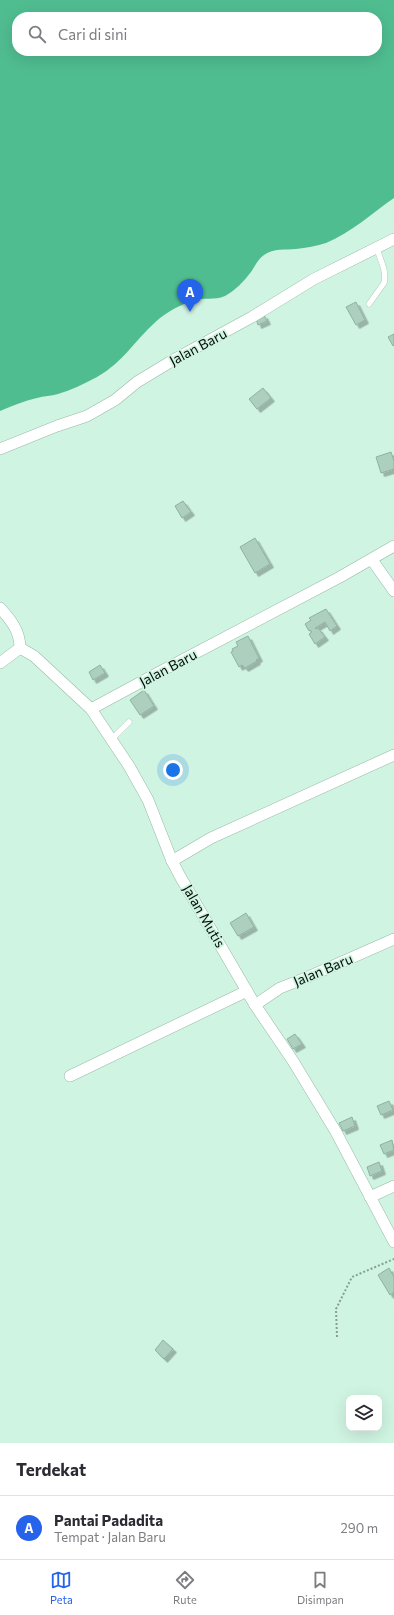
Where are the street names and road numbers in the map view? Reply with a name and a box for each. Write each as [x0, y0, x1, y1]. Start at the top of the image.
street label: Jalan Baru [166, 324, 229, 369]
street label: Jalan Baru [136, 645, 199, 690]
street label: Jalan Mutis [180, 881, 229, 950]
street label: Jalan Baru [291, 949, 355, 990]

